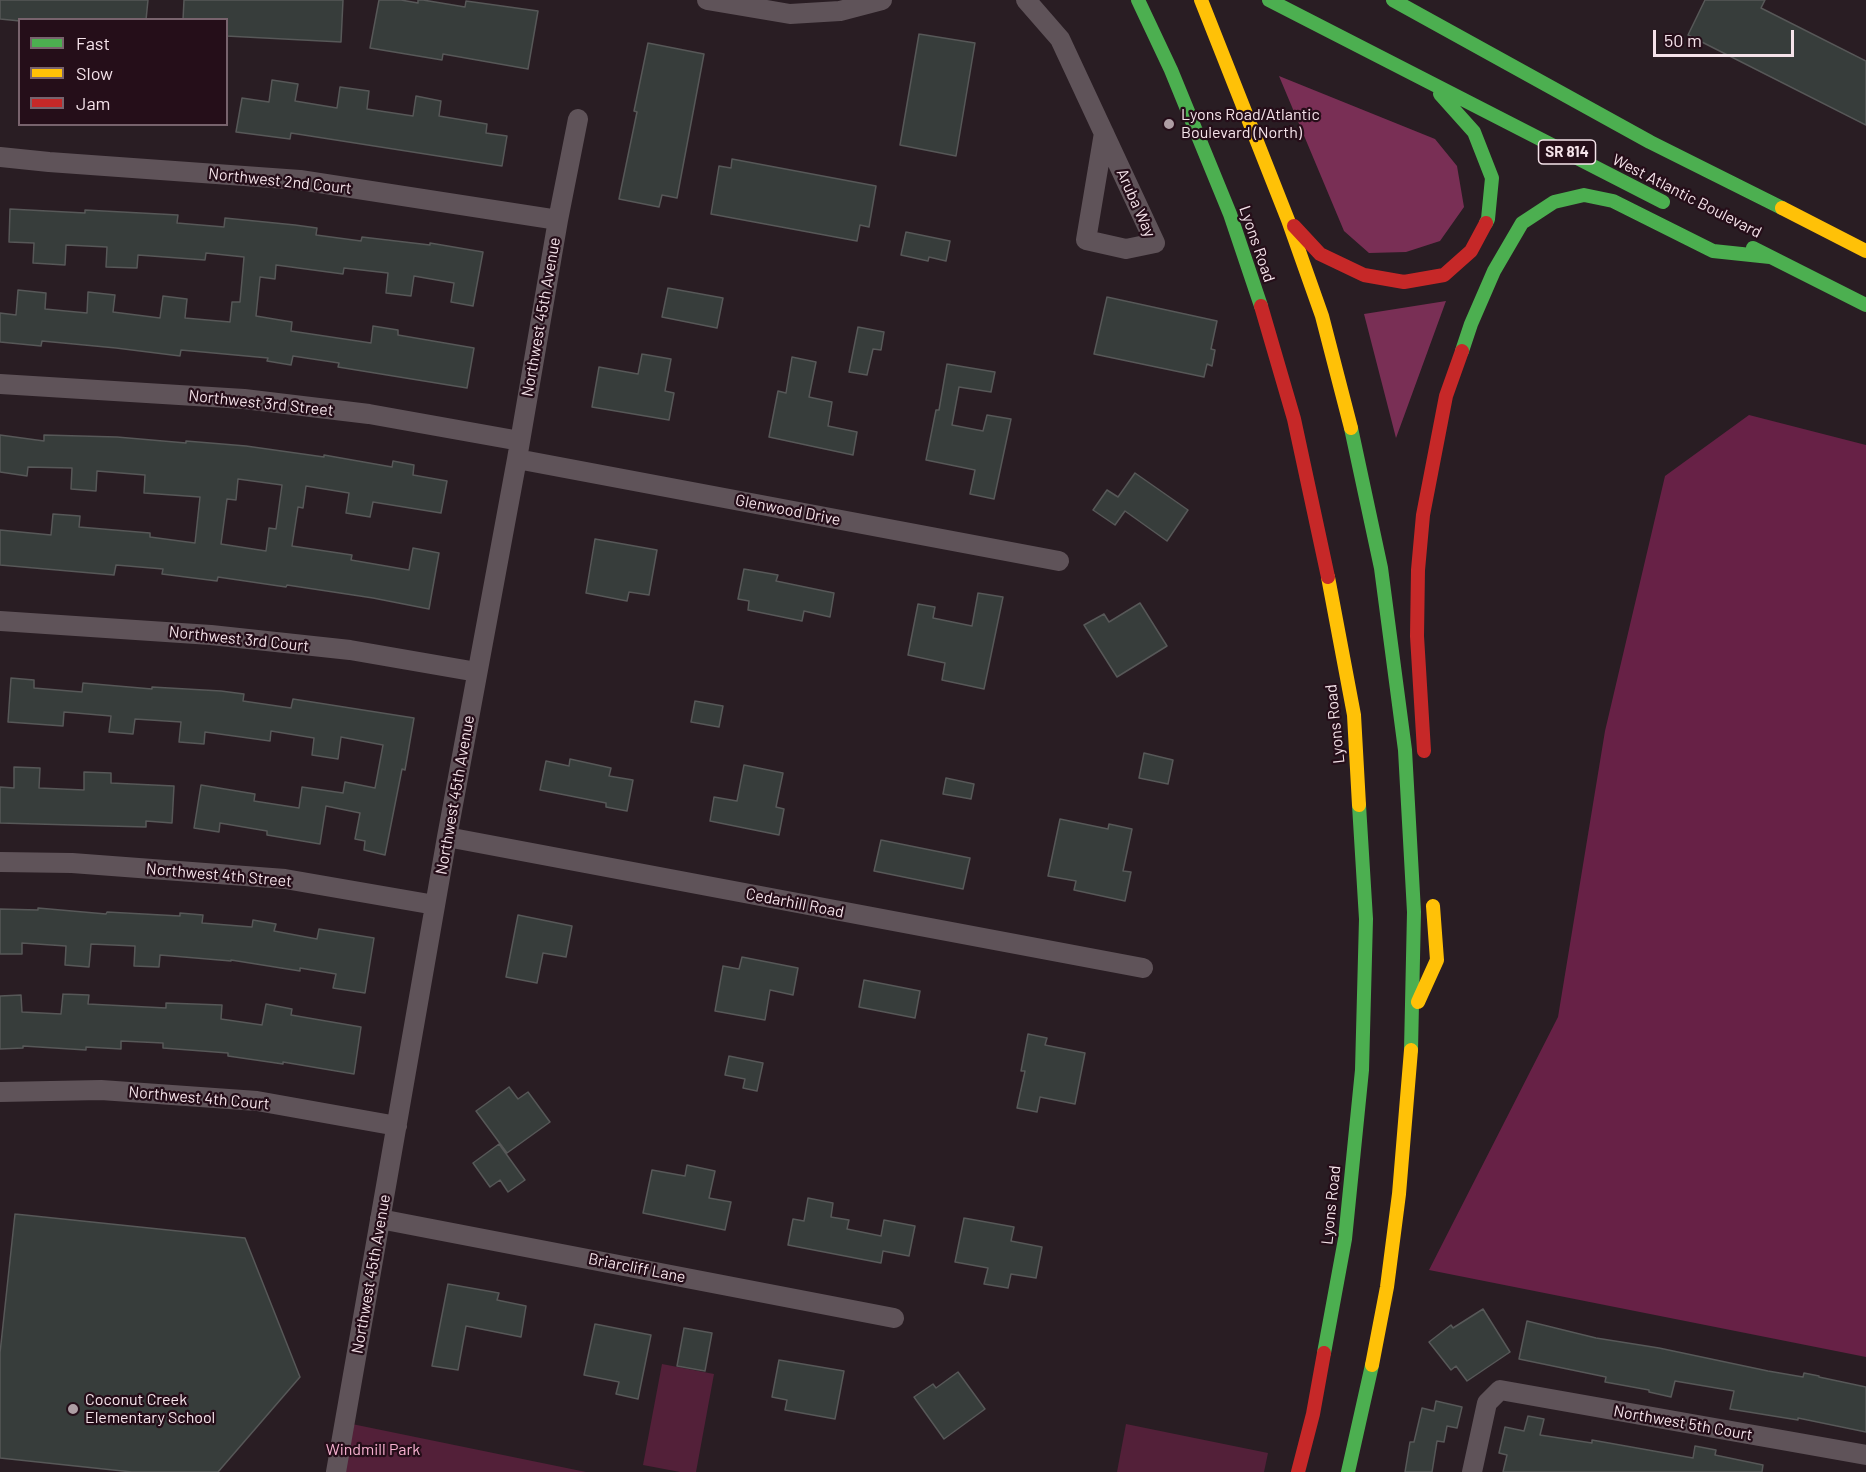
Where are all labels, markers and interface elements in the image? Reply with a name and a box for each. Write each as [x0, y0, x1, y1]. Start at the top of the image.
legend [18, 18, 228, 126]
scale bar [1656, 18, 1797, 56]
text: 50 m [1664, 29, 1702, 51]
text: Fast [76, 32, 110, 54]
text: Slow [76, 62, 113, 84]
text: Jam [76, 92, 110, 114]
place label: Lyons Road/Atlantic Boulevard (North) [1181, 105, 1320, 143]
marker: Lyons Road/Atlantic Boulevard (North) [1162, 117, 1176, 131]
road number: SR 814 [1538, 140, 1596, 164]
street label: West Atlantic Boulevard [1609, 150, 1765, 242]
street label: Northwest 2nd Court [207, 164, 353, 198]
street label: Aruba Way [1112, 166, 1160, 240]
street label: Lyons Road [1235, 203, 1279, 285]
street label: Northwest 45th Avenue [517, 236, 565, 398]
street label: Northwest 3rd Street [187, 386, 335, 420]
street label: Glenwood Drive [734, 490, 842, 530]
street label: Northwest 3rd Court [168, 622, 310, 656]
street label: Lyons Road [1321, 683, 1349, 765]
street label: Northwest 45th Avenue [431, 714, 479, 876]
street label: Northwest 4th Street [145, 859, 293, 891]
street label: Cedarhill Road [744, 884, 846, 922]
street label: Northwest 4th Court [128, 1082, 270, 1114]
street label: Lyons Road [1317, 1164, 1345, 1246]
street label: Northwest 45th Avenue [347, 1193, 395, 1355]
street label: Briarcliff Lane [587, 1249, 687, 1287]
place label: Coconut Creek Elementary School [85, 1390, 215, 1428]
street label: Northwest 5th Court [1612, 1401, 1754, 1445]
marker: Coconut Creek Elementary School [66, 1402, 80, 1416]
park label: Windmill Park [326, 1440, 420, 1460]

